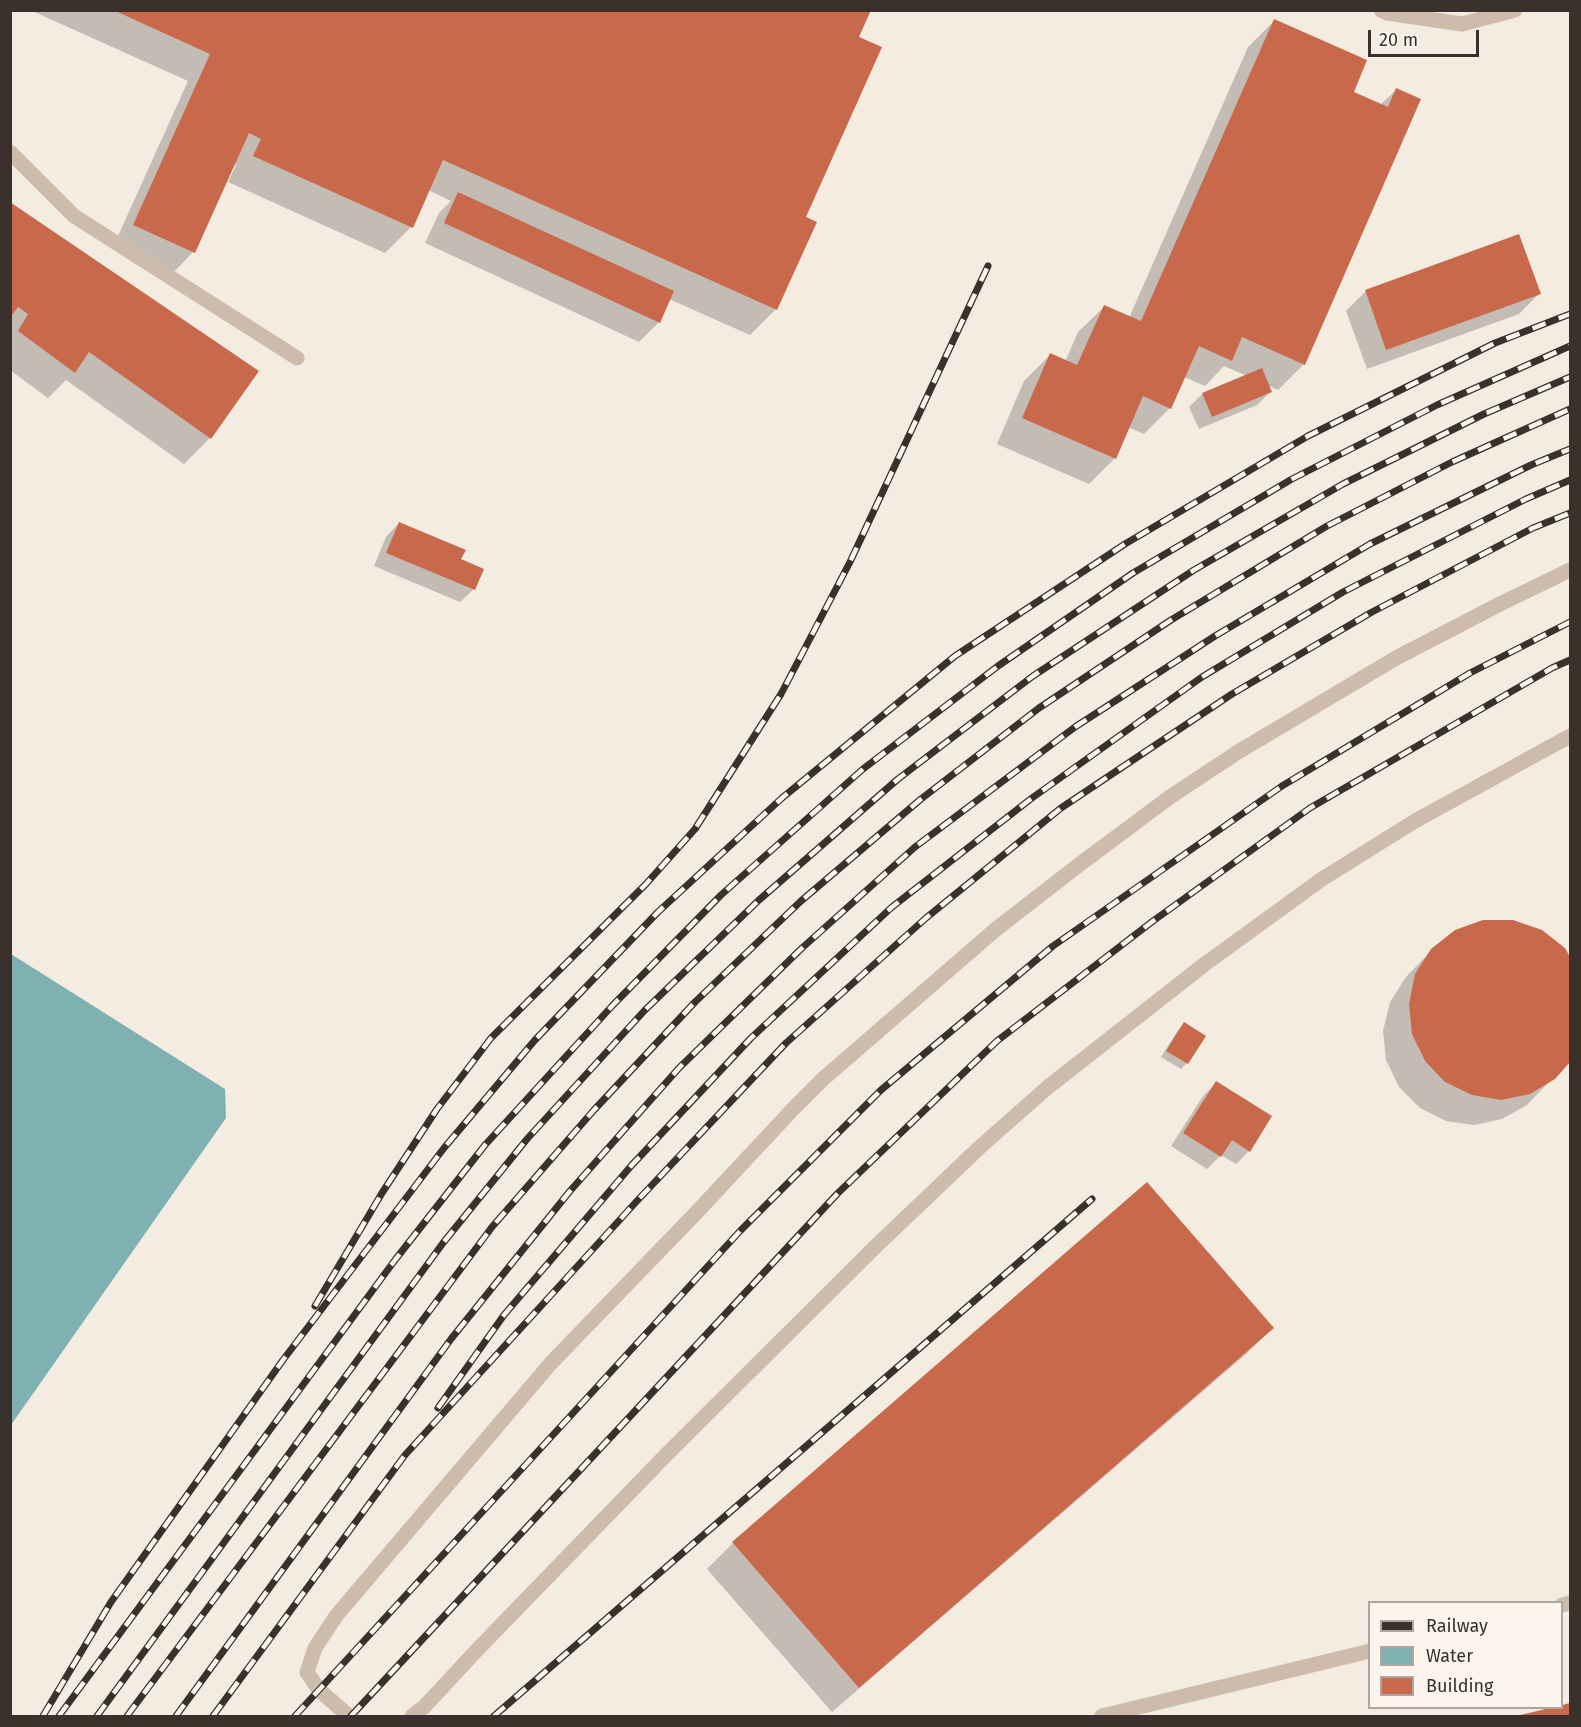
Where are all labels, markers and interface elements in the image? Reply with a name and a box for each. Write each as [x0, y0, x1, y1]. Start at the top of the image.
scale bar [1371, 18, 1482, 56]
text: 20 m [1379, 29, 1418, 51]
legend [1368, 1601, 1563, 1709]
text: Railway [1426, 1615, 1488, 1637]
text: Water [1426, 1645, 1473, 1667]
text: Building [1426, 1675, 1493, 1697]

